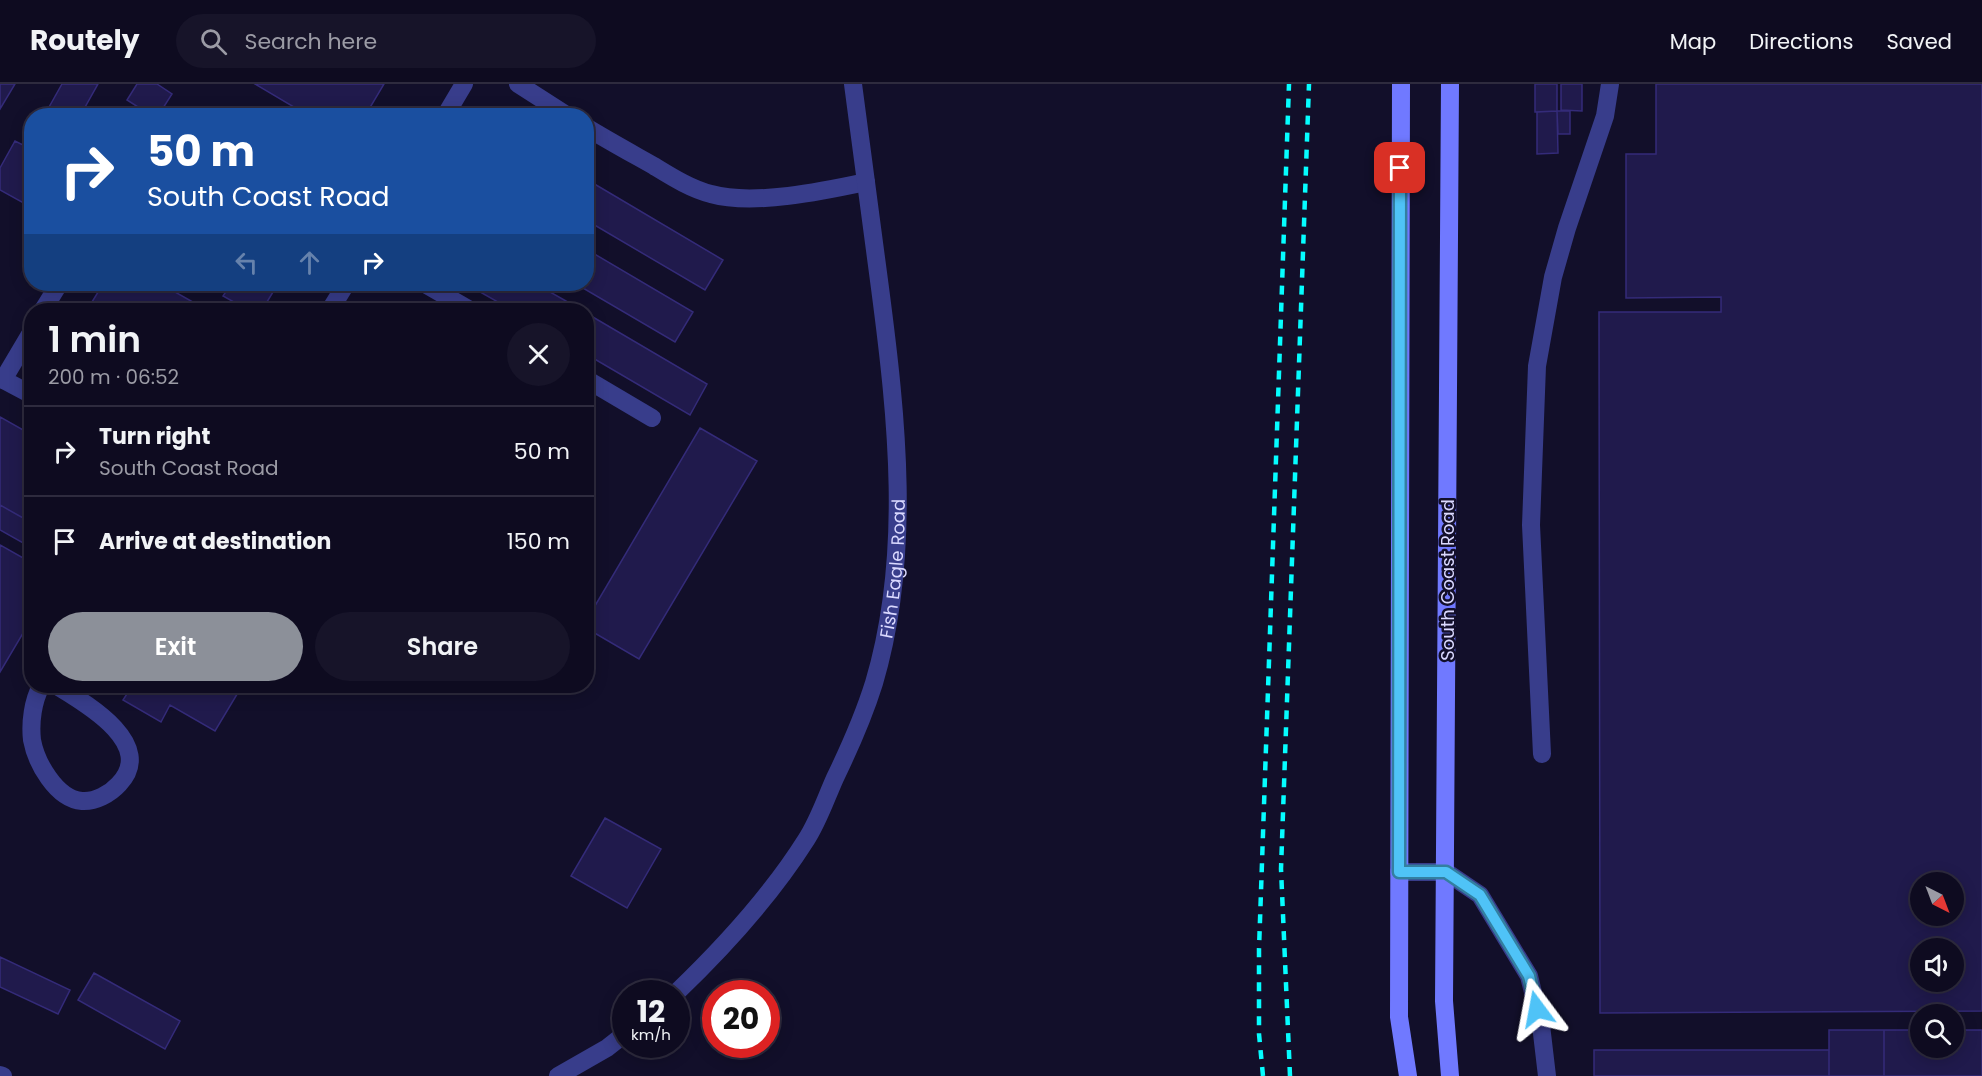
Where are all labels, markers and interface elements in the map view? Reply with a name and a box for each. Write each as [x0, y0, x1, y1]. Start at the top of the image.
search box [176, 14, 596, 68]
text: Routely [30, 21, 140, 60]
icon: search [197, 25, 230, 58]
text: Search here [245, 26, 377, 57]
text: Map [1670, 27, 1716, 56]
text: Directions [1749, 27, 1853, 56]
text: Saved [1886, 27, 1952, 56]
text: 50 m [147, 122, 255, 181]
icon: right [48, 132, 126, 210]
pin [1374, 142, 1425, 193]
icon: arrive [1383, 151, 1416, 184]
text: South Coast Road [147, 178, 389, 215]
icon: left [230, 246, 263, 279]
icon: ahead [293, 246, 326, 279]
icon: right [356, 246, 389, 279]
text: 1 min [48, 314, 141, 365]
button: close [507, 323, 570, 386]
text: 200 m · 06:52 [48, 363, 179, 391]
text: Turn right [99, 421, 210, 452]
icon: right [48, 435, 81, 468]
text: 50 m [514, 436, 570, 467]
text: South Coast Road [99, 454, 279, 482]
street label: Fish Eagle Road [873, 499, 910, 640]
street label: South Coast Road [1435, 499, 1460, 661]
icon: arrive [48, 525, 81, 558]
text: Arrive at destination [99, 526, 331, 557]
text: 150 m [507, 526, 570, 557]
button: Exit [48, 612, 303, 681]
button: Share [315, 612, 570, 681]
north arrow [1910, 872, 1964, 926]
map controls [1910, 872, 1964, 1058]
button: sound [1910, 938, 1964, 992]
position arrow [1505, 977, 1569, 1041]
speed limit sign: 20 [702, 980, 780, 1058]
text: 12 [637, 990, 665, 1033]
button: search [1910, 1004, 1964, 1058]
text: km/h [631, 1024, 671, 1045]

